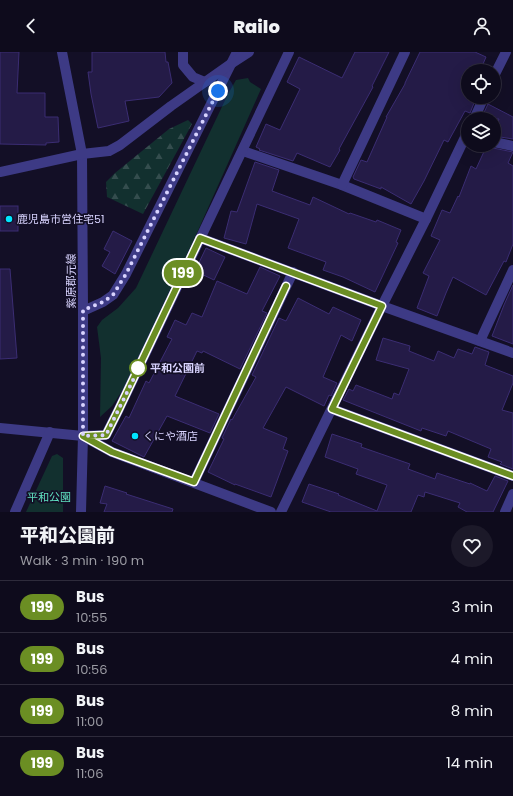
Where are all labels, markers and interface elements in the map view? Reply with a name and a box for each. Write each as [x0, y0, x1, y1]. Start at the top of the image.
text: Railo [233, 14, 280, 39]
icon: back [20, 15, 42, 37]
icon: person [471, 15, 493, 37]
map controls [461, 64, 501, 152]
button: locate [461, 64, 501, 104]
your location [208, 81, 228, 101]
button: layers [461, 112, 501, 152]
place label: 鹿児島市営住宅51 [17, 211, 104, 227]
marker: 鹿児島市営住宅51 [4, 214, 14, 224]
street label: 紫原郡元線 [63, 254, 79, 309]
line badge: 199 [160, 260, 206, 286]
text: 199 [172, 263, 194, 283]
marker: 平和公園前 [129, 359, 147, 377]
place label: 平和公園前 [150, 360, 205, 376]
place label: くにや酒店 [143, 428, 198, 444]
marker: くにや酒店 [130, 431, 140, 441]
park label: 平和公園 [27, 489, 71, 505]
text: 平和公園前 [20, 522, 115, 549]
button: heart [451, 525, 493, 567]
text: Walk · 3 min · 190 m [20, 551, 144, 570]
text: Bus [76, 586, 104, 607]
text: 3 min [451, 596, 493, 617]
text: 199 [31, 597, 53, 617]
text: 10:55 [76, 608, 107, 627]
text: Bus [76, 638, 104, 659]
text: 4 min [451, 648, 493, 669]
text: 199 [31, 649, 53, 669]
text: 10:56 [76, 660, 108, 679]
text: Bus [76, 690, 104, 711]
text: 8 min [451, 700, 493, 721]
text: 199 [31, 701, 53, 721]
text: 11:00 [76, 712, 103, 731]
text: Bus [76, 742, 104, 763]
text: 14 min [446, 752, 493, 773]
text: 199 [31, 753, 53, 773]
text: 11:06 [76, 764, 104, 783]

